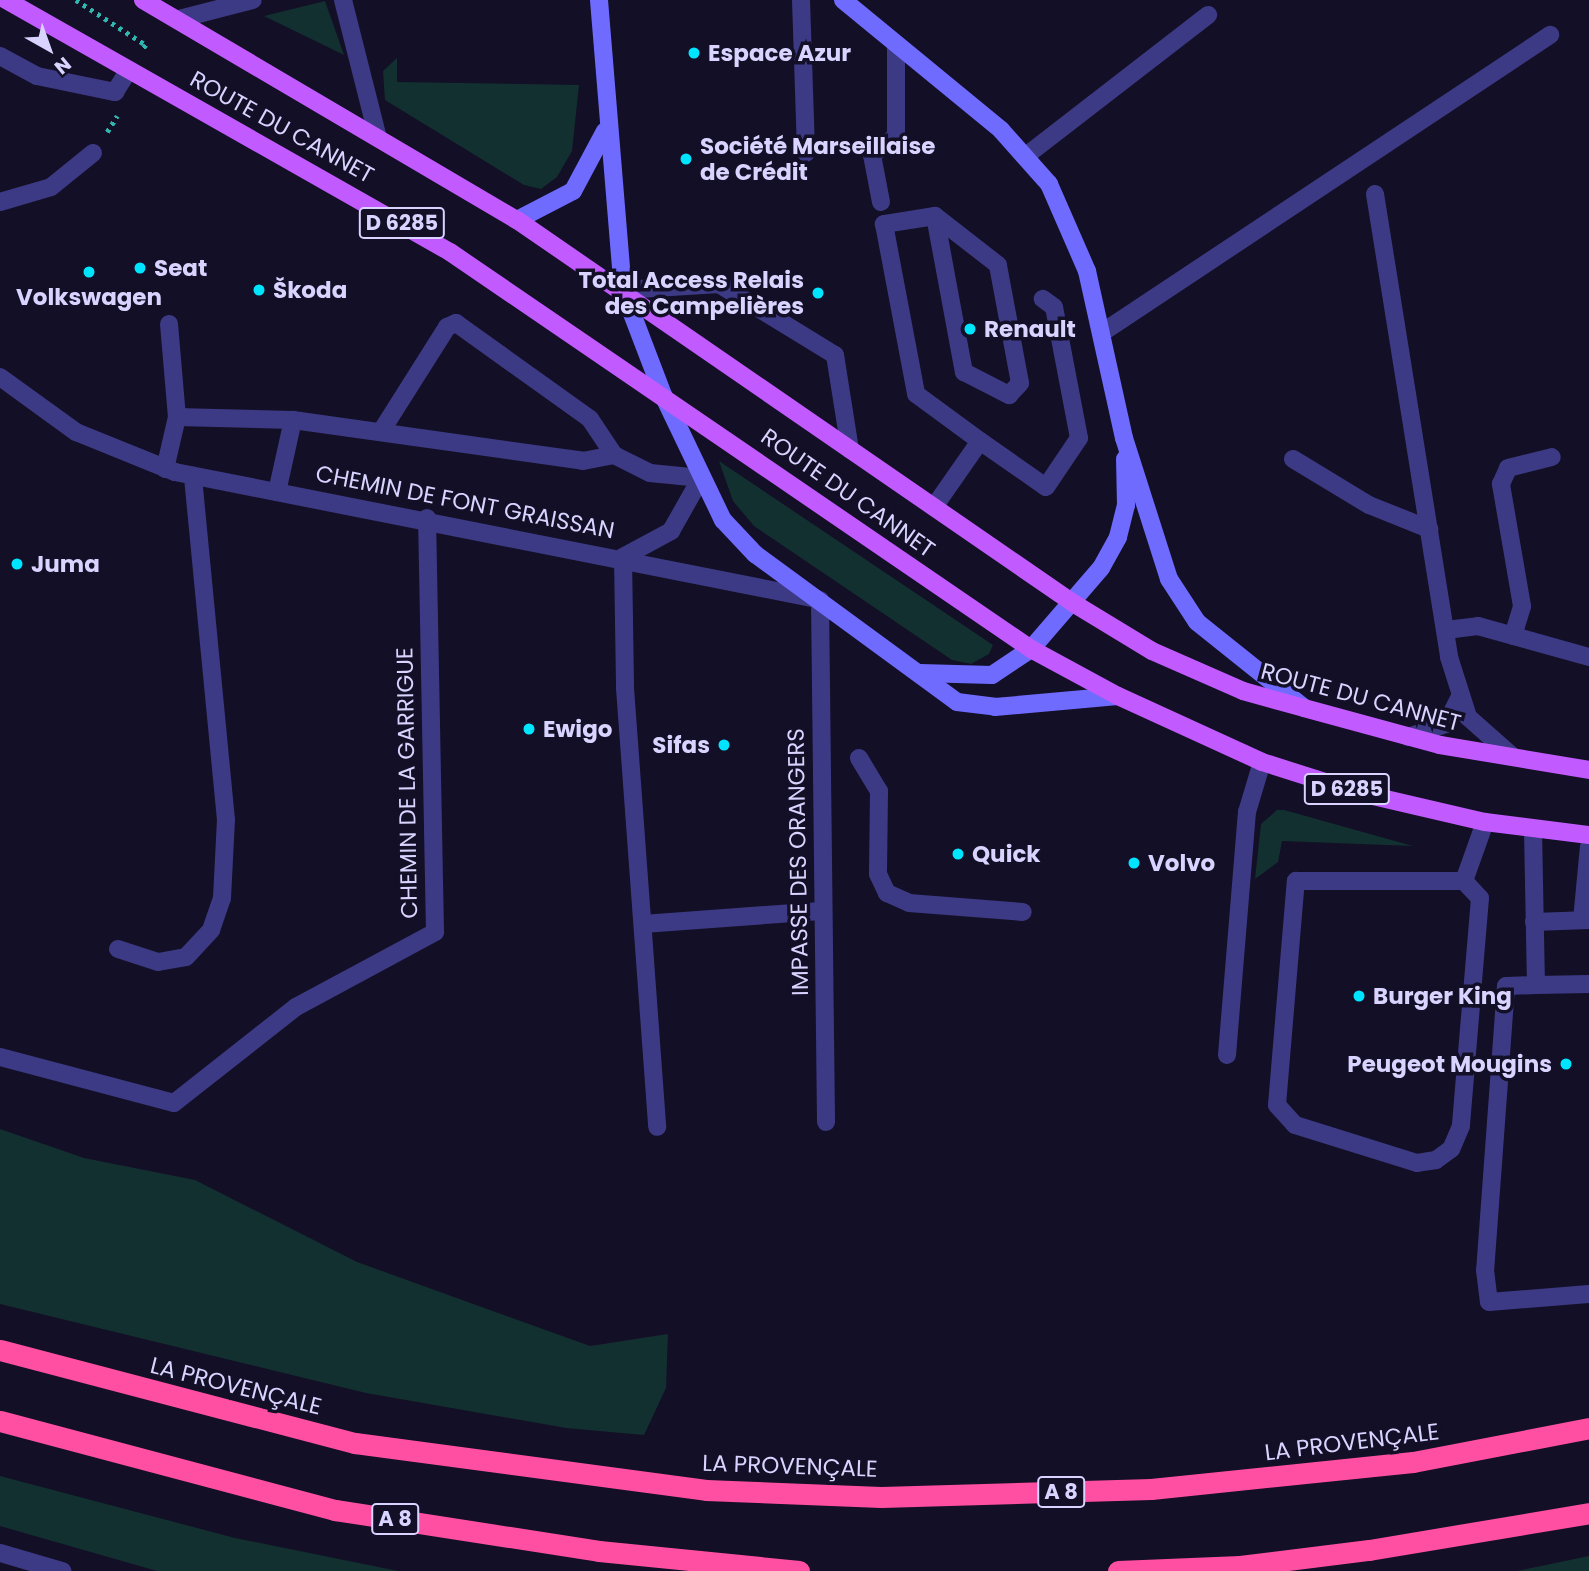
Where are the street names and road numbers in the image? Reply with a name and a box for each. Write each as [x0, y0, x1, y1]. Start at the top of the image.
street label: ROUTE DU CANNET [185, 65, 379, 189]
road number: D 6285 [358, 206, 446, 241]
street label: ROUTE DU CANNET [756, 423, 940, 563]
street label: CHEMIN DE FONT GRAISSAN [313, 459, 617, 545]
street label: CHEMIN DE LA GARRIGUE [391, 647, 423, 919]
street label: ROUTE DU CANNET [1258, 657, 1464, 737]
street label: IMPASSE DES ORANGERS [782, 728, 814, 996]
road number: D 6285 [1303, 772, 1391, 806]
street label: LA PROVENÇALE [148, 1351, 324, 1421]
street label: LA PROVENÇALE [1263, 1418, 1441, 1466]
street label: LA PROVENÇALE [702, 1449, 878, 1483]
road number: A 8 [1036, 1474, 1086, 1510]
road number: A 8 [370, 1502, 420, 1536]

